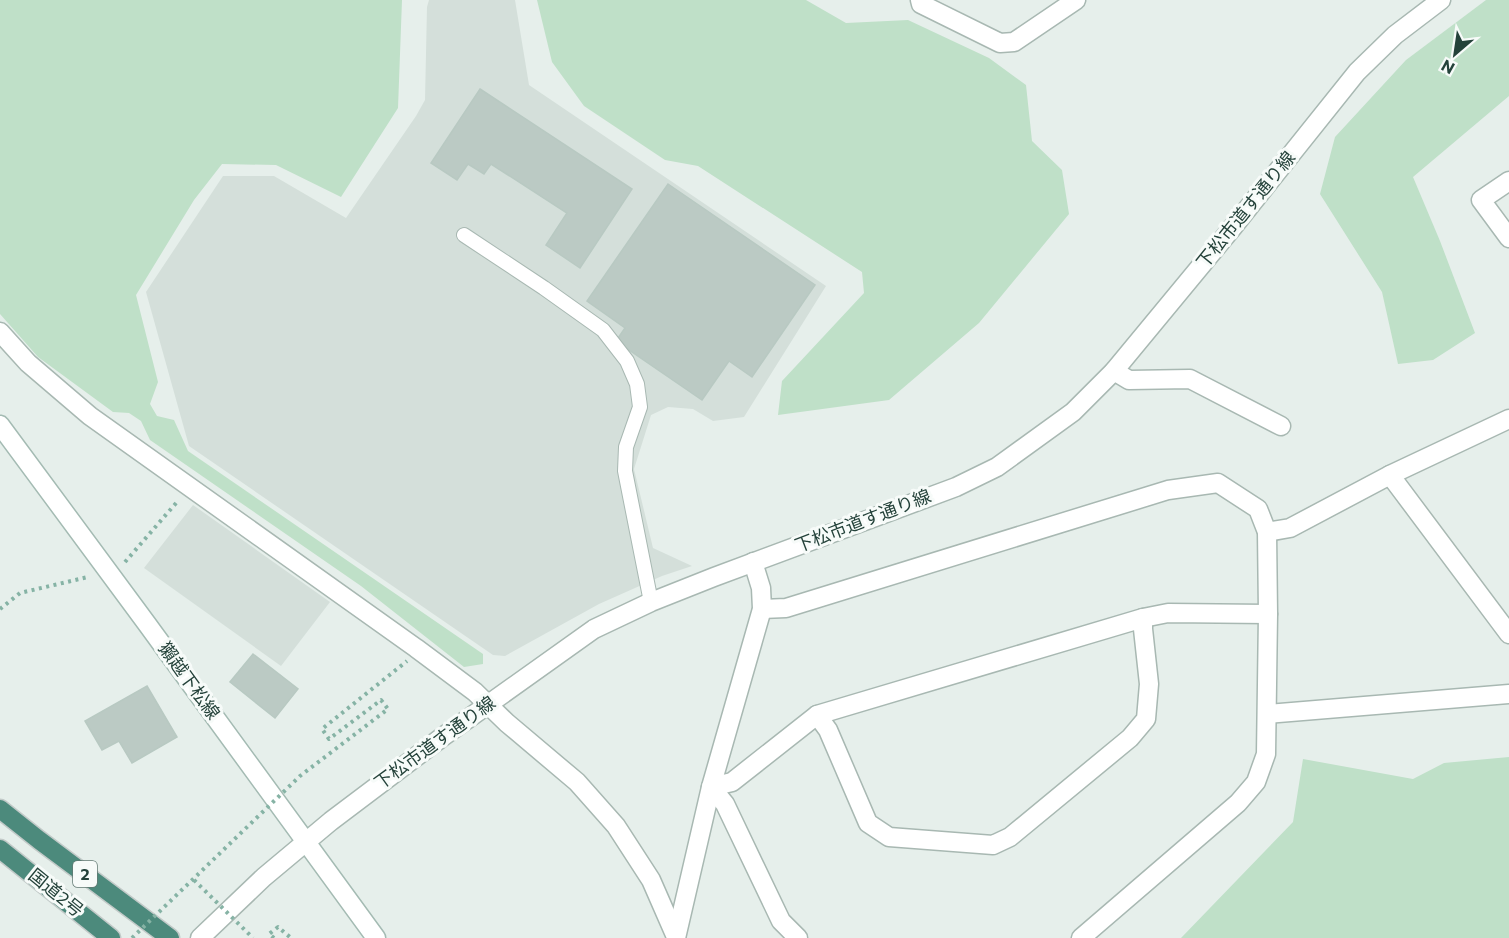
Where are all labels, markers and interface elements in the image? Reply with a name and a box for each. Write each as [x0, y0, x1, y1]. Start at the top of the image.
north arrow [1425, 24, 1485, 84]
text: N [1438, 56, 1457, 79]
street label: 下松市道す通り線 [1191, 146, 1299, 272]
street label: 下松市道す通り線 [791, 484, 934, 556]
street label: 獺越下松線 [154, 638, 225, 723]
street label: 下松市道す通り線 [370, 691, 499, 793]
road number: 2 [73, 861, 97, 887]
street label: 国道2号 [25, 864, 88, 921]

